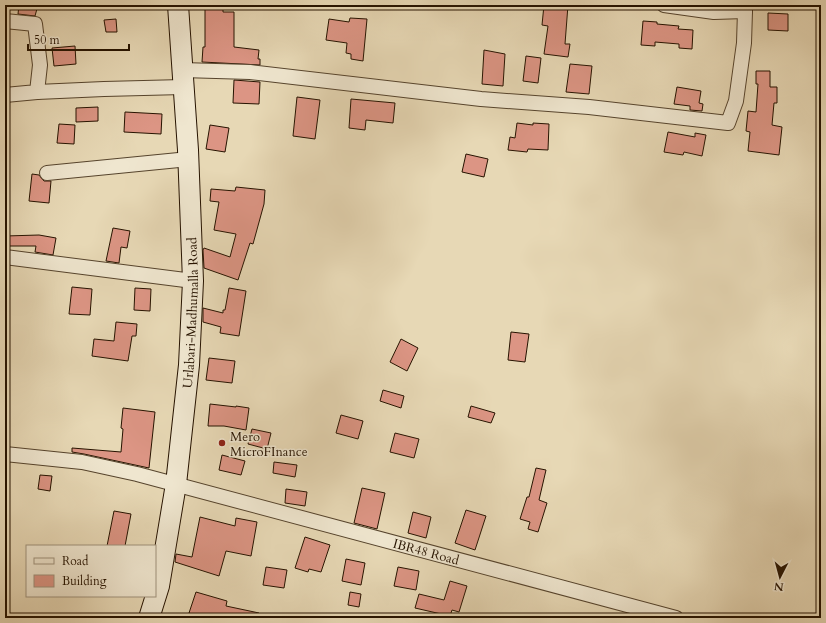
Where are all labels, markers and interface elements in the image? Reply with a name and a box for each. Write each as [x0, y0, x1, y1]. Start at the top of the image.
scale bar [28, 26, 129, 52]
text: 50 m [34, 32, 61, 48]
street label: Urlabari-Madhumalla Road [179, 237, 203, 389]
place label: Mero MicroFInance [230, 428, 308, 461]
marker: Mero MicroFInance [217, 438, 227, 448]
street label: IBR48 Road [391, 535, 461, 570]
legend [26, 545, 156, 597]
text: Road [62, 553, 89, 569]
north arrow [760, 557, 800, 597]
text: Building [62, 573, 107, 589]
text: N [773, 578, 785, 594]

